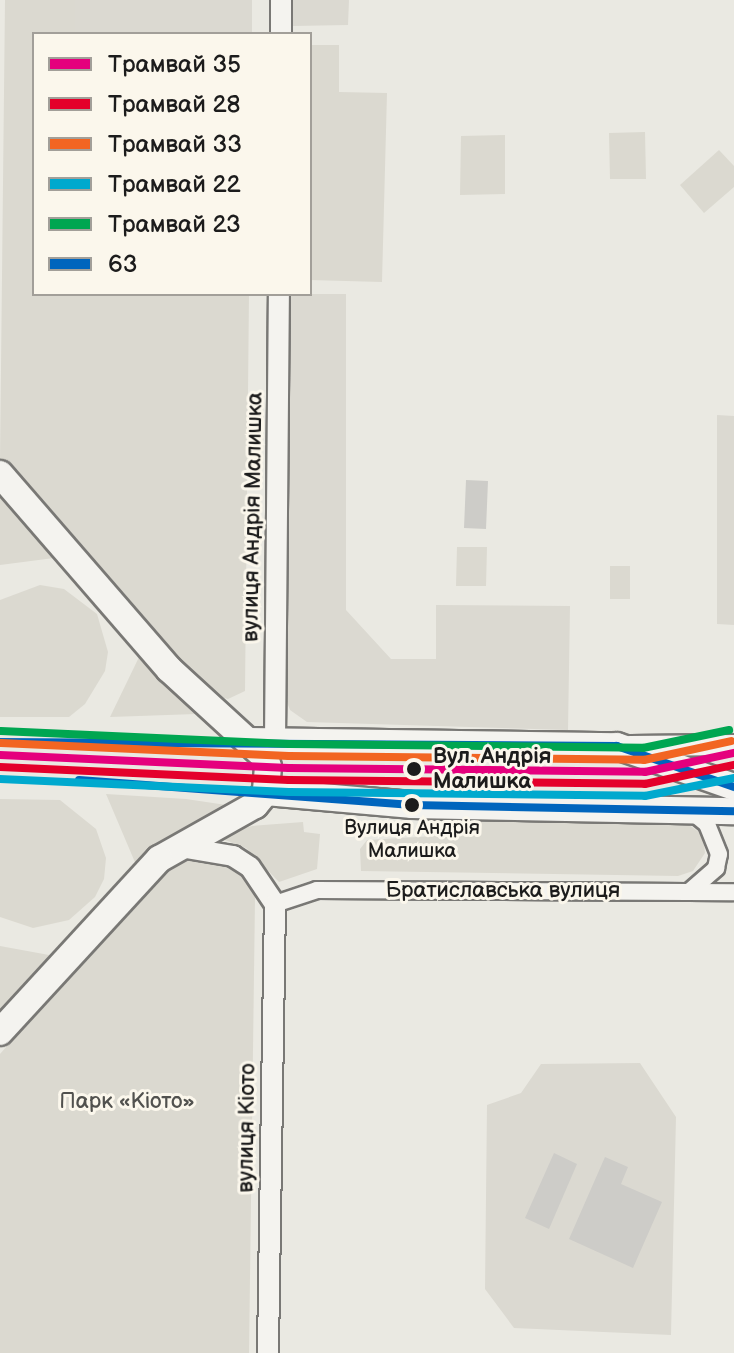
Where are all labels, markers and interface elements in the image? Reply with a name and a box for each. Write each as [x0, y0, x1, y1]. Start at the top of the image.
legend [32, 32, 312, 296]
text: Трамвай 35 [108, 50, 241, 79]
text: Трамвай 28 [108, 90, 241, 119]
text: Трамвай 33 [108, 130, 242, 159]
text: Трамвай 22 [108, 170, 241, 199]
text: Трамвай 23 [108, 210, 241, 239]
text: 63 [108, 250, 137, 279]
street label: вулиця Андрія Малишка [238, 392, 268, 642]
place label: Вул. Андрія Малишка [433, 743, 552, 794]
marker: Вул. Андрія Малишка [402, 757, 426, 781]
marker: Вулиця Андрія Малишка [404, 797, 420, 813]
place label: Вулиця Андрія Малишка [344, 816, 480, 863]
street label: Братиславська вулиця [386, 878, 620, 904]
street label: вулиця Кіото [233, 1063, 261, 1193]
park label: Парк «Кіото» [59, 1089, 195, 1115]

